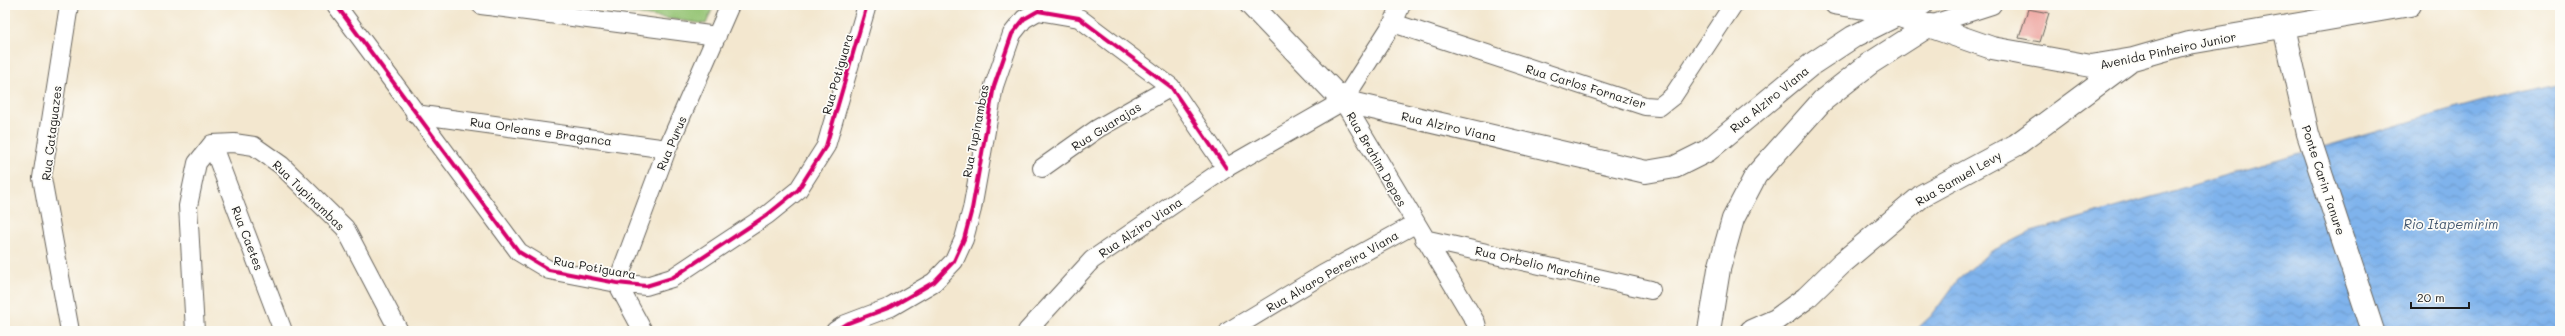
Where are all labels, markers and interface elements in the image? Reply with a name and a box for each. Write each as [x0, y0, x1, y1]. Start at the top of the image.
street label: Avenida Pinheiro Junior [2098, 28, 2238, 72]
street label: Rua Potiguara [818, 32, 856, 116]
street label: Rua Carlos Fornazier [1524, 60, 1648, 112]
street label: Rua Alziro Viana [1726, 62, 1812, 136]
street label: Rua Tupinambas [958, 83, 992, 179]
street label: Rua Cataguazes [37, 85, 65, 181]
street label: Rua Guarajas [1068, 98, 1144, 154]
street label: Rua Alziro Viana [1400, 107, 1498, 145]
street label: Rua Brahim Depes [1343, 109, 1411, 209]
street label: Rua Orleans e Braganca [469, 113, 613, 149]
street label: Rua Purus [652, 113, 690, 173]
street label: Ponte Carin Tanure [2299, 123, 2349, 237]
street label: Rua Samuel Levy [1912, 147, 2004, 209]
street label: Rua Tupinambas [269, 156, 349, 234]
street label: Rua Alziro Viana [1095, 193, 1185, 261]
street label: Rua Caetes [228, 204, 268, 273]
water label: Rio Itapemirim [2404, 215, 2498, 232]
street label: Rua Alvaro Pereira Viana [1263, 227, 1401, 315]
street label: Rua Orbelio Marchine [1474, 242, 1602, 286]
street label: Rua Potiguara [553, 252, 637, 282]
scale bar [2411, 284, 2469, 310]
text: 20 m [2417, 289, 2445, 305]

